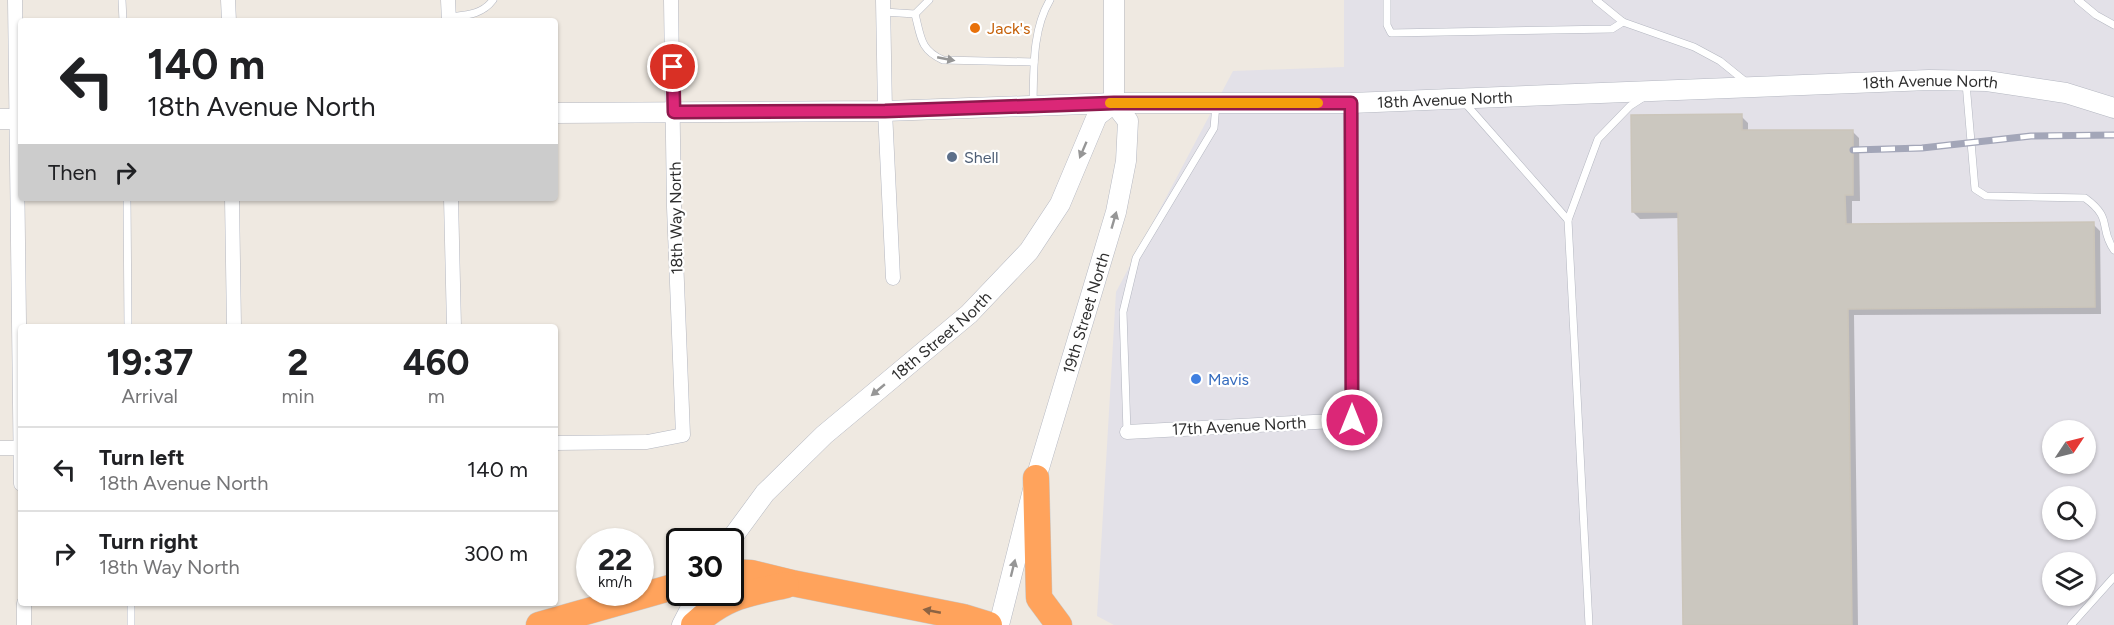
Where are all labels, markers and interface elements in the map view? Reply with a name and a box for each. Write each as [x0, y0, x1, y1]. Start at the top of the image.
place label: Jack's [987, 19, 1030, 38]
marker: Jack's [968, 21, 982, 35]
text: 140 m [147, 39, 265, 90]
pin [647, 41, 698, 92]
icon: left [48, 42, 126, 120]
icon: arrive [656, 50, 689, 83]
one-way arrow [937, 55, 956, 64]
street label: 18th Avenue North [1862, 70, 2000, 92]
street label: 18th Avenue North [1377, 87, 1513, 111]
text: 18th Avenue North [147, 90, 376, 123]
one-way arrow [1078, 141, 1088, 159]
place label: Shell [964, 148, 999, 167]
marker: Shell [945, 150, 959, 164]
icon: right [109, 156, 142, 189]
text: Then [48, 159, 97, 186]
street label: 18th Way North [666, 162, 686, 274]
one-way arrow [1110, 211, 1119, 229]
street label: 19th Street North [1058, 250, 1113, 376]
street label: 18th Street North [887, 287, 995, 384]
text: 19:37 [106, 341, 193, 384]
text: 2 [288, 341, 308, 384]
text: 460 [403, 341, 470, 384]
place label: Mavis [1208, 370, 1249, 389]
marker: Mavis [1189, 372, 1203, 386]
text: Arrival [122, 384, 178, 408]
text: min [282, 384, 314, 408]
text: m [428, 384, 445, 408]
one-way arrow [870, 384, 886, 397]
position arrow [1320, 388, 1384, 452]
street label: 17th Avenue North [1171, 413, 1307, 439]
north arrow [2042, 420, 2096, 474]
map controls [2042, 420, 2096, 606]
text: Turn left [99, 444, 185, 471]
icon: left [48, 453, 81, 486]
text: 140 m [467, 456, 528, 483]
text: 18th Avenue North [99, 471, 268, 495]
button: search [2042, 486, 2096, 540]
text: Turn right [99, 528, 198, 555]
speed limit sign: 30 [666, 528, 744, 606]
icon: right [48, 537, 81, 570]
text: 300 m [464, 540, 528, 567]
text: 22 [598, 541, 632, 578]
button: layers [2042, 552, 2096, 606]
text: 18th Way North [99, 555, 240, 579]
one-way arrow [1009, 559, 1019, 578]
text: km/h [598, 573, 632, 591]
one-way arrow [922, 606, 941, 615]

